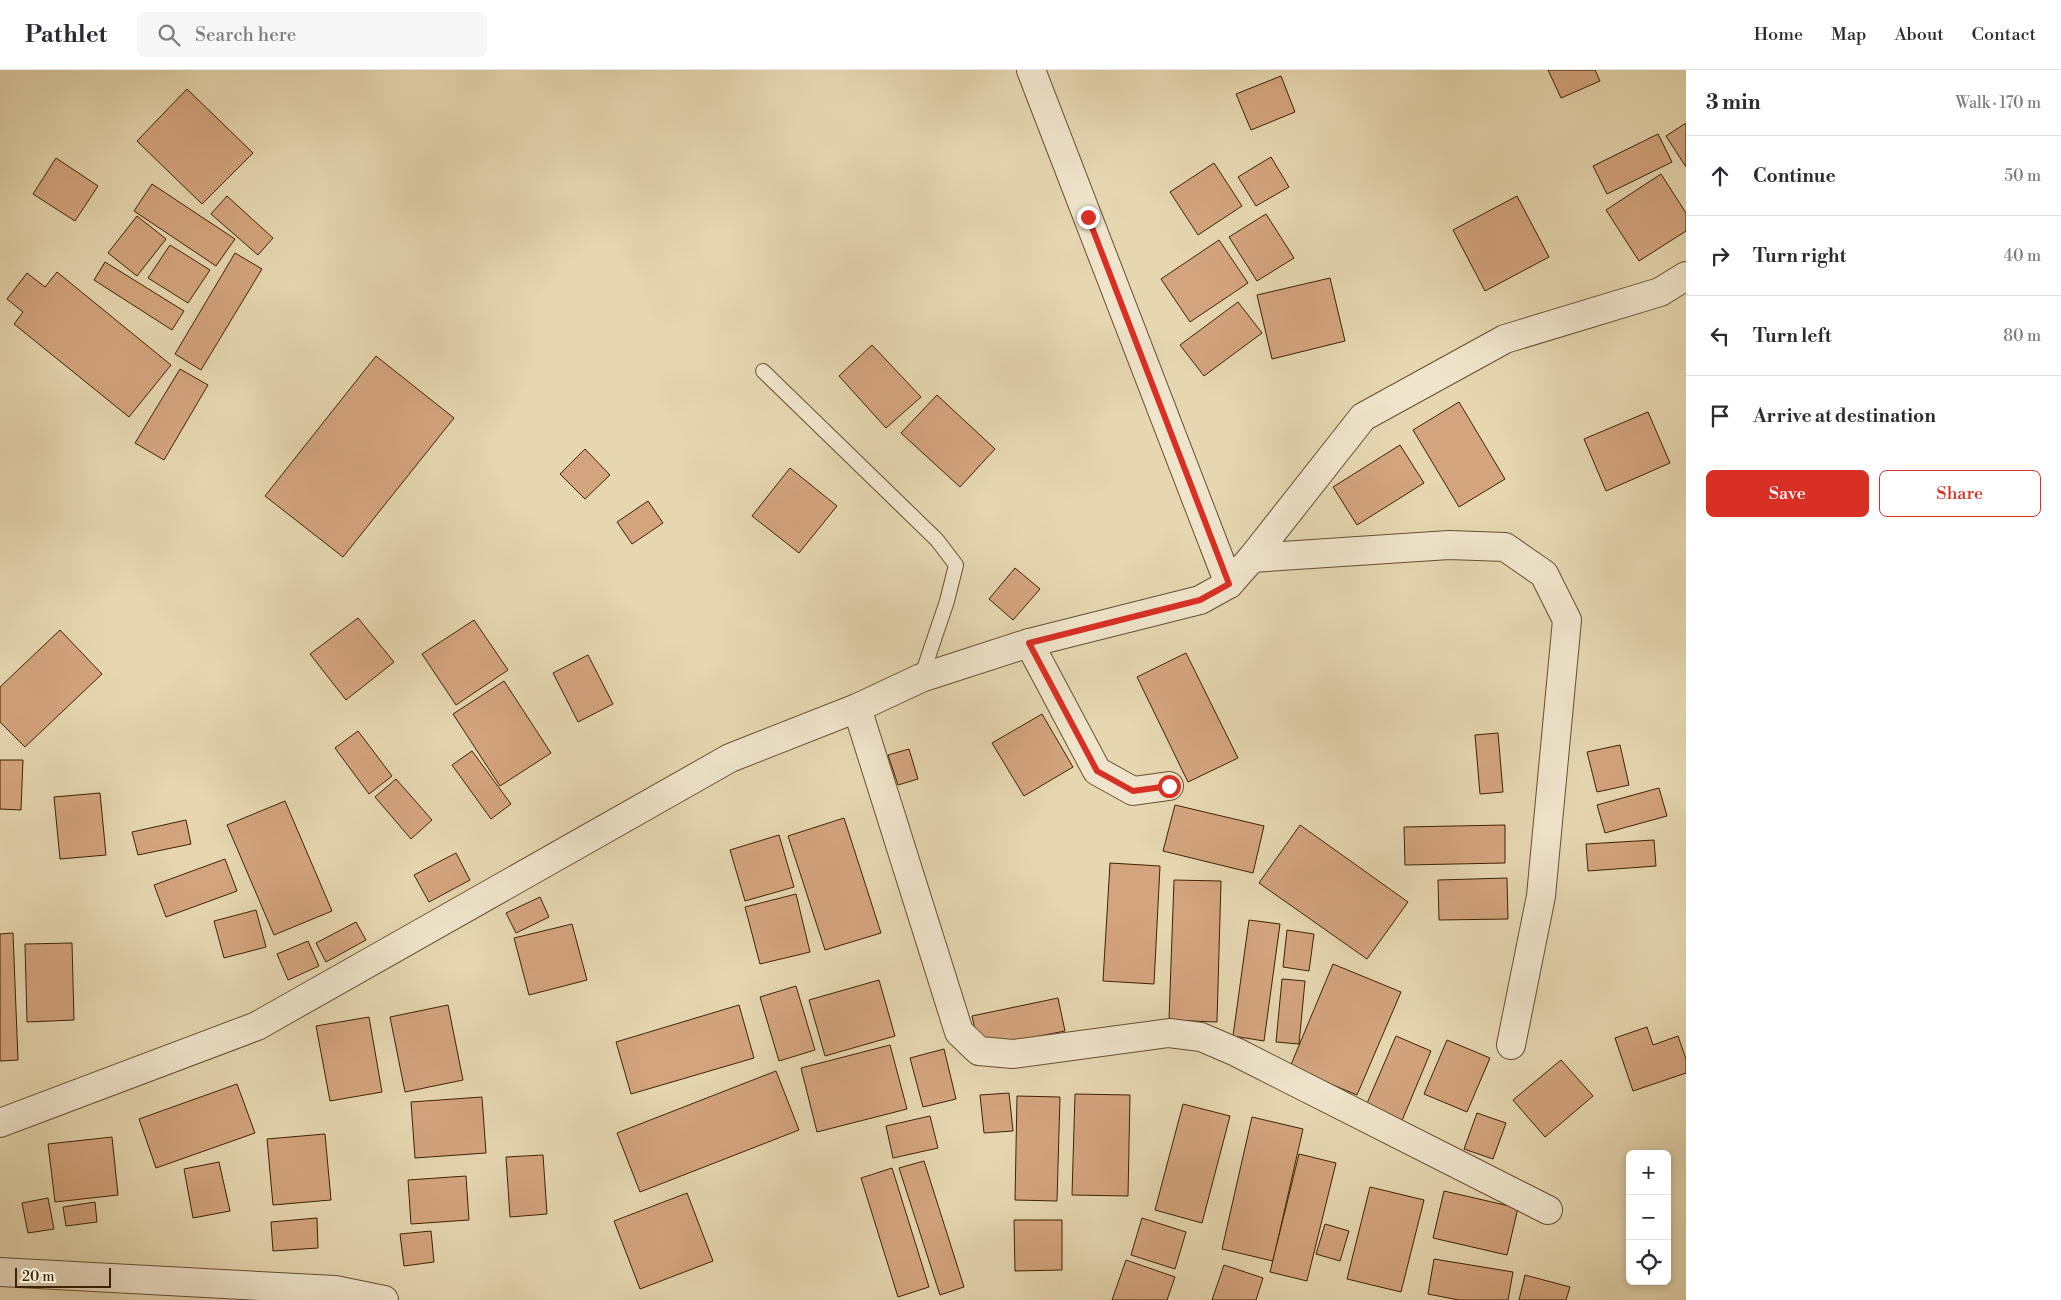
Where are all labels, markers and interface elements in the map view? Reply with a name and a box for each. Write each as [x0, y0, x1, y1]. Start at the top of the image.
search box [137, 12, 487, 57]
text: Pathlet [25, 20, 107, 50]
icon: search [155, 21, 183, 49]
text: Search here [195, 23, 296, 47]
text: Home [1754, 23, 1803, 46]
text: Map [1831, 23, 1867, 46]
text: About [1895, 23, 1944, 46]
text: Contact [1972, 23, 2036, 46]
text: 3 min [1706, 90, 1761, 116]
text: Walk · 170 m [1955, 93, 2041, 113]
icon: ahead [1706, 162, 1734, 190]
text: Continue [1753, 164, 1836, 188]
text: 50 m [2004, 166, 2041, 186]
route end [1077, 206, 1100, 229]
icon: right [1706, 242, 1734, 270]
text: Turn right [1753, 244, 1846, 268]
text: 40 m [2004, 246, 2041, 266]
icon: left [1706, 322, 1734, 350]
text: Turn left [1753, 324, 1832, 348]
text: 80 m [2003, 326, 2041, 346]
icon: arrive [1706, 402, 1734, 430]
text: Arrive at destination [1753, 404, 1936, 428]
button: Save [1706, 470, 1869, 517]
button: Share [1879, 470, 2041, 517]
route start [1158, 775, 1181, 798]
map controls [1626, 1150, 1671, 1285]
button: + [1626, 1150, 1671, 1195]
button: − [1626, 1195, 1671, 1240]
button: locate [1626, 1240, 1671, 1285]
scale bar [15, 1265, 111, 1288]
text: 20 m [22, 1268, 54, 1286]

